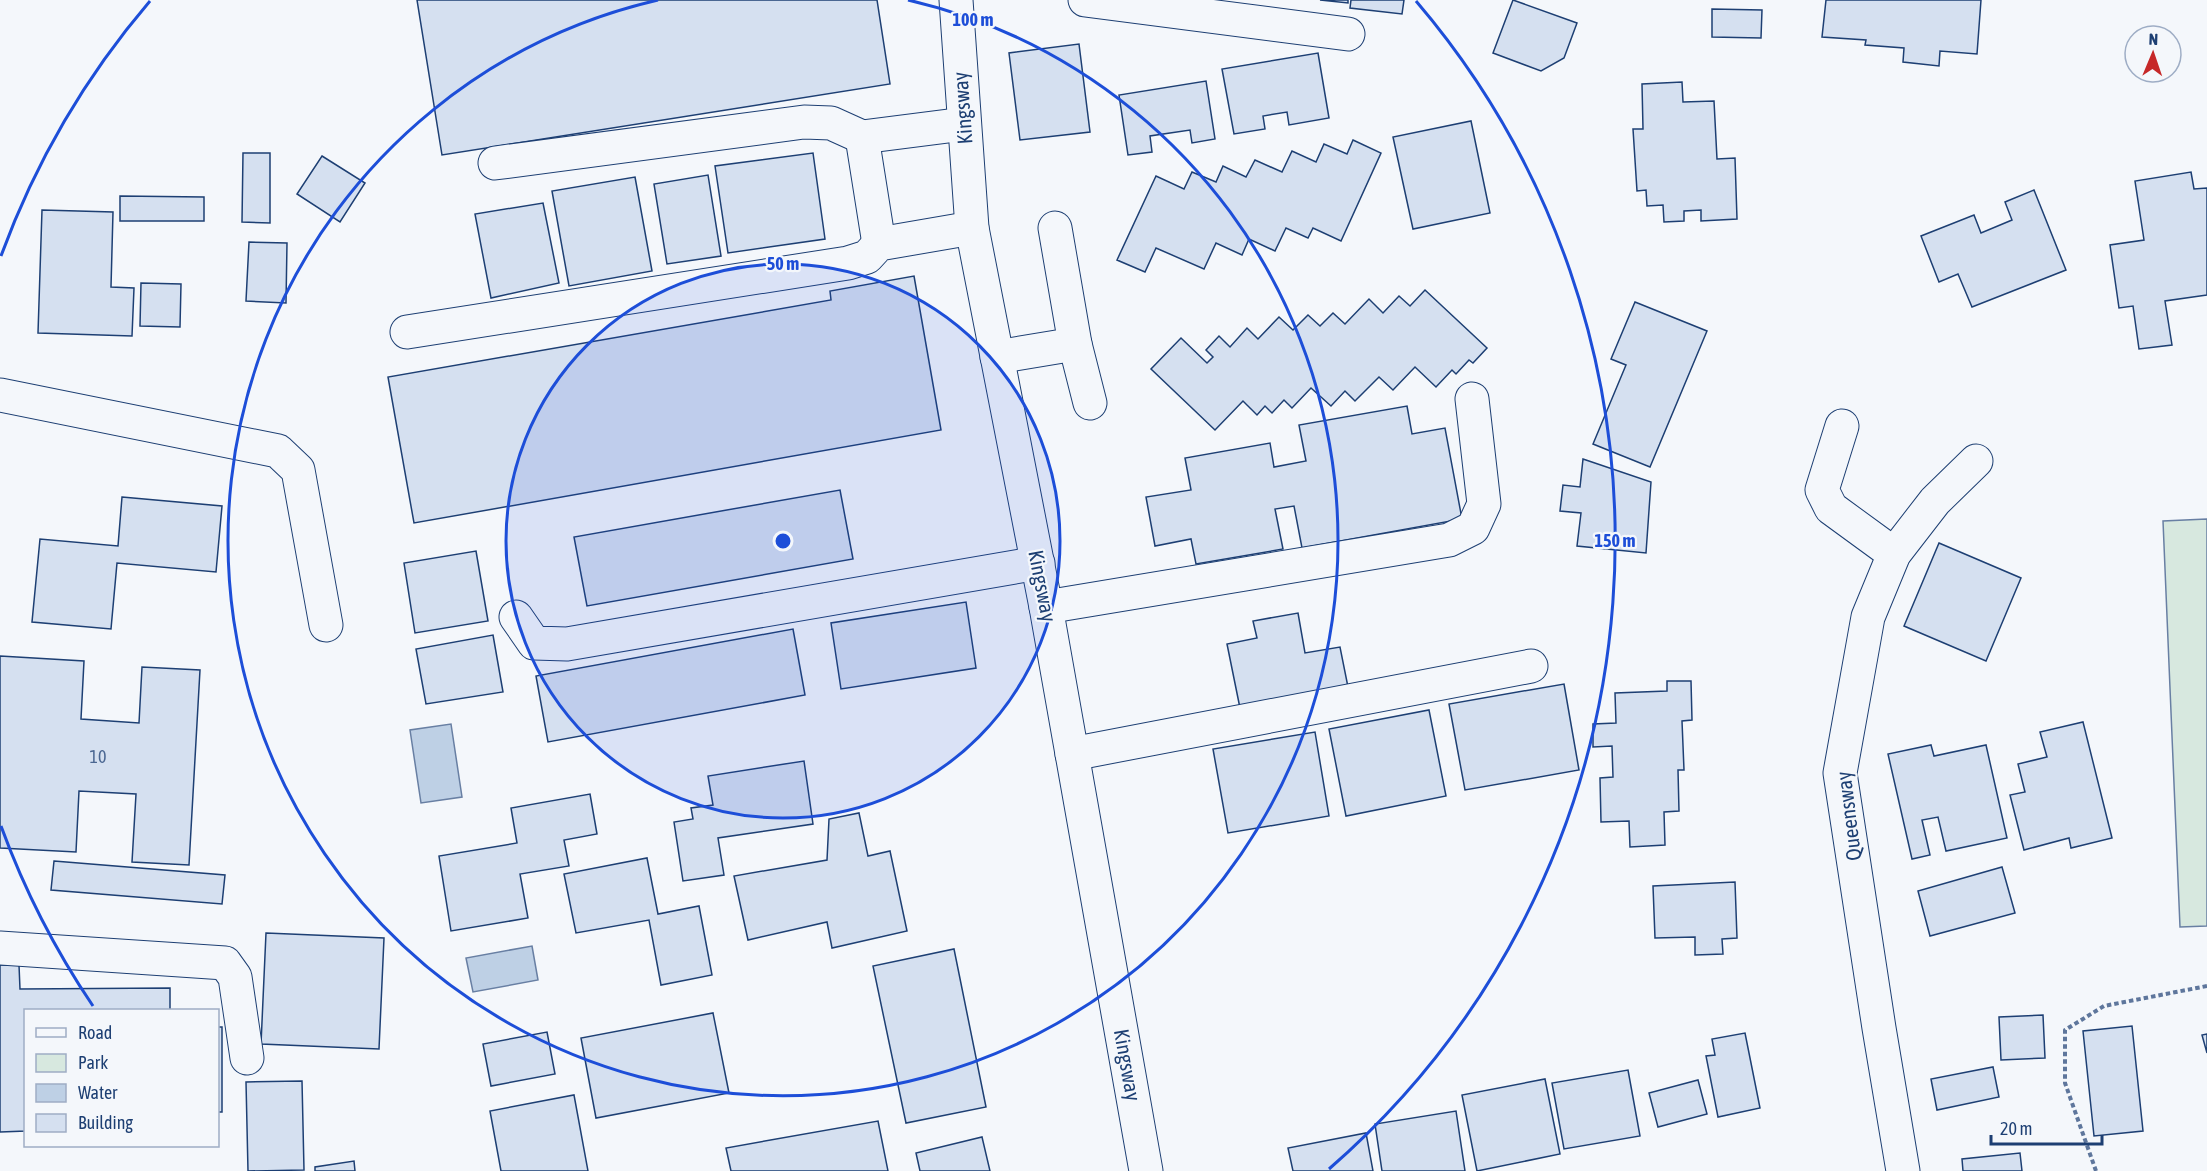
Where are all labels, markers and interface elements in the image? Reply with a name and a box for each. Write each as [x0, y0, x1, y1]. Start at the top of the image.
text: 100 m [953, 9, 993, 30]
north arrow [2123, 24, 2183, 84]
text: N [2148, 30, 2159, 48]
street label: Kingsway [947, 71, 977, 145]
text: 50 m [767, 253, 799, 274]
text: 150 m [1595, 530, 1635, 551]
centre of rings [773, 531, 793, 551]
street label: Kingsway [1024, 548, 1062, 624]
house number: 10 [90, 746, 106, 767]
street label: Queensway [1831, 770, 1865, 862]
legend [24, 1009, 219, 1147]
text: Road [78, 1022, 112, 1043]
street label: Kingsway [1110, 1027, 1146, 1103]
text: Park [78, 1052, 108, 1073]
text: Water [78, 1082, 118, 1103]
scale bar [1991, 1108, 2102, 1146]
text: Building [78, 1112, 133, 1133]
text: 20 m [2000, 1118, 2032, 1139]

